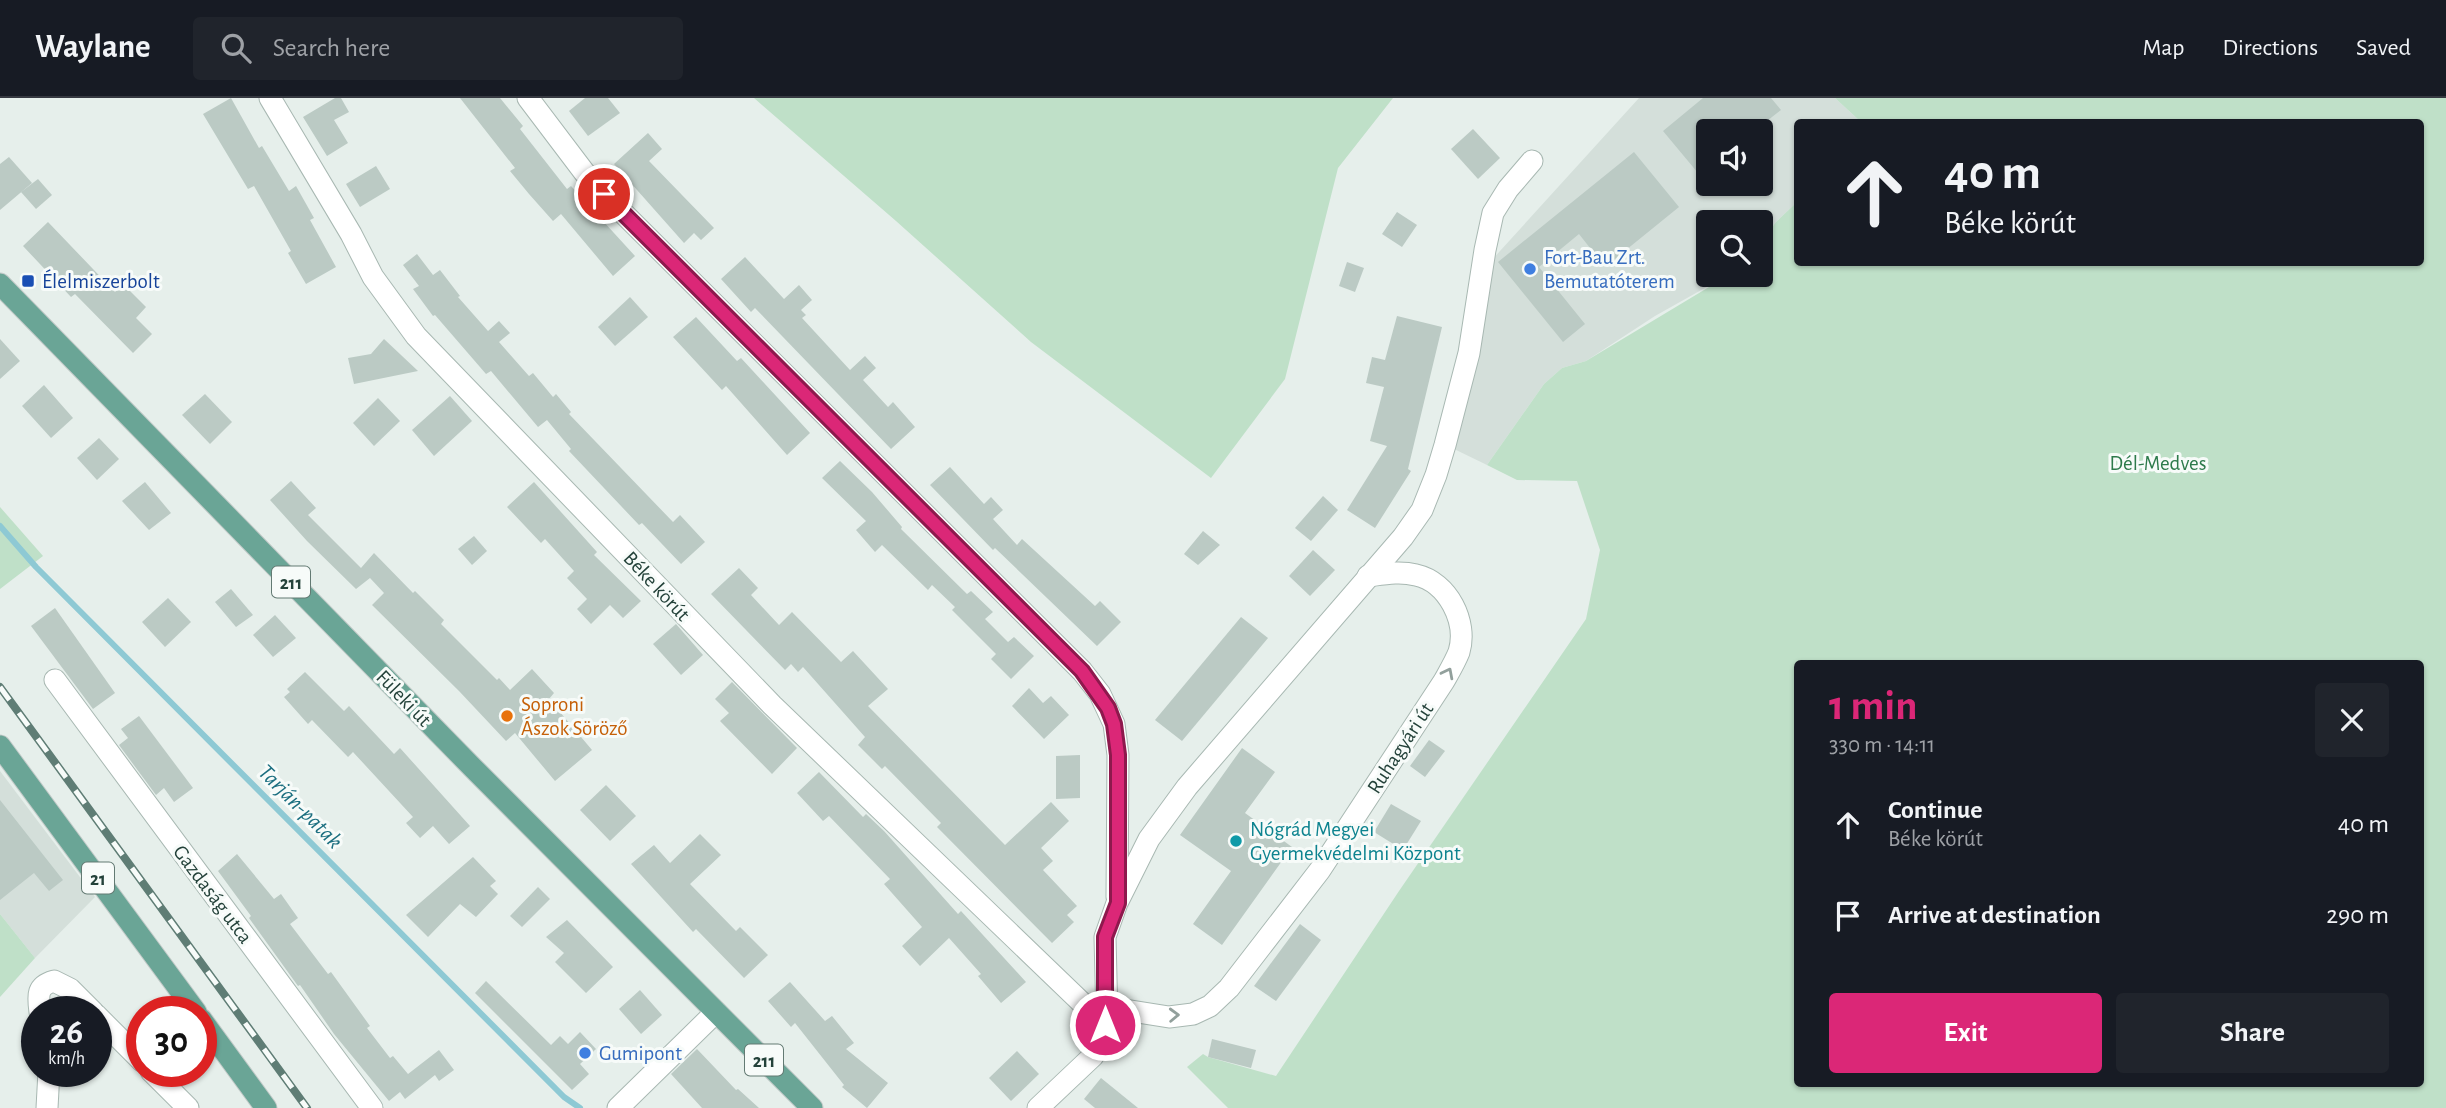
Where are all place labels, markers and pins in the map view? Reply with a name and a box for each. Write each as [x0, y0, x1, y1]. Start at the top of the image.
pin [574, 164, 634, 224]
place label: Fort-Bau Zrt. Bemutatóterem [1544, 247, 1675, 292]
marker: Fort-Bau Zrt. Bemutatóterem [1522, 261, 1538, 277]
place label: Élelmiszerbolt [42, 269, 160, 292]
marker: Élelmiszerbolt [20, 273, 36, 289]
place label: Soproni Ászok Söröző [521, 694, 628, 739]
marker: Soproni Ászok Söröző [499, 708, 515, 724]
place label: Nógrád Megyei Gyermekvédelmi Központ [1250, 819, 1461, 864]
marker: Nógrád Megyei Gyermekvédelmi Központ [1228, 833, 1244, 849]
place label: Gumipont [599, 1043, 682, 1064]
marker: Gumipont [577, 1045, 593, 1061]

